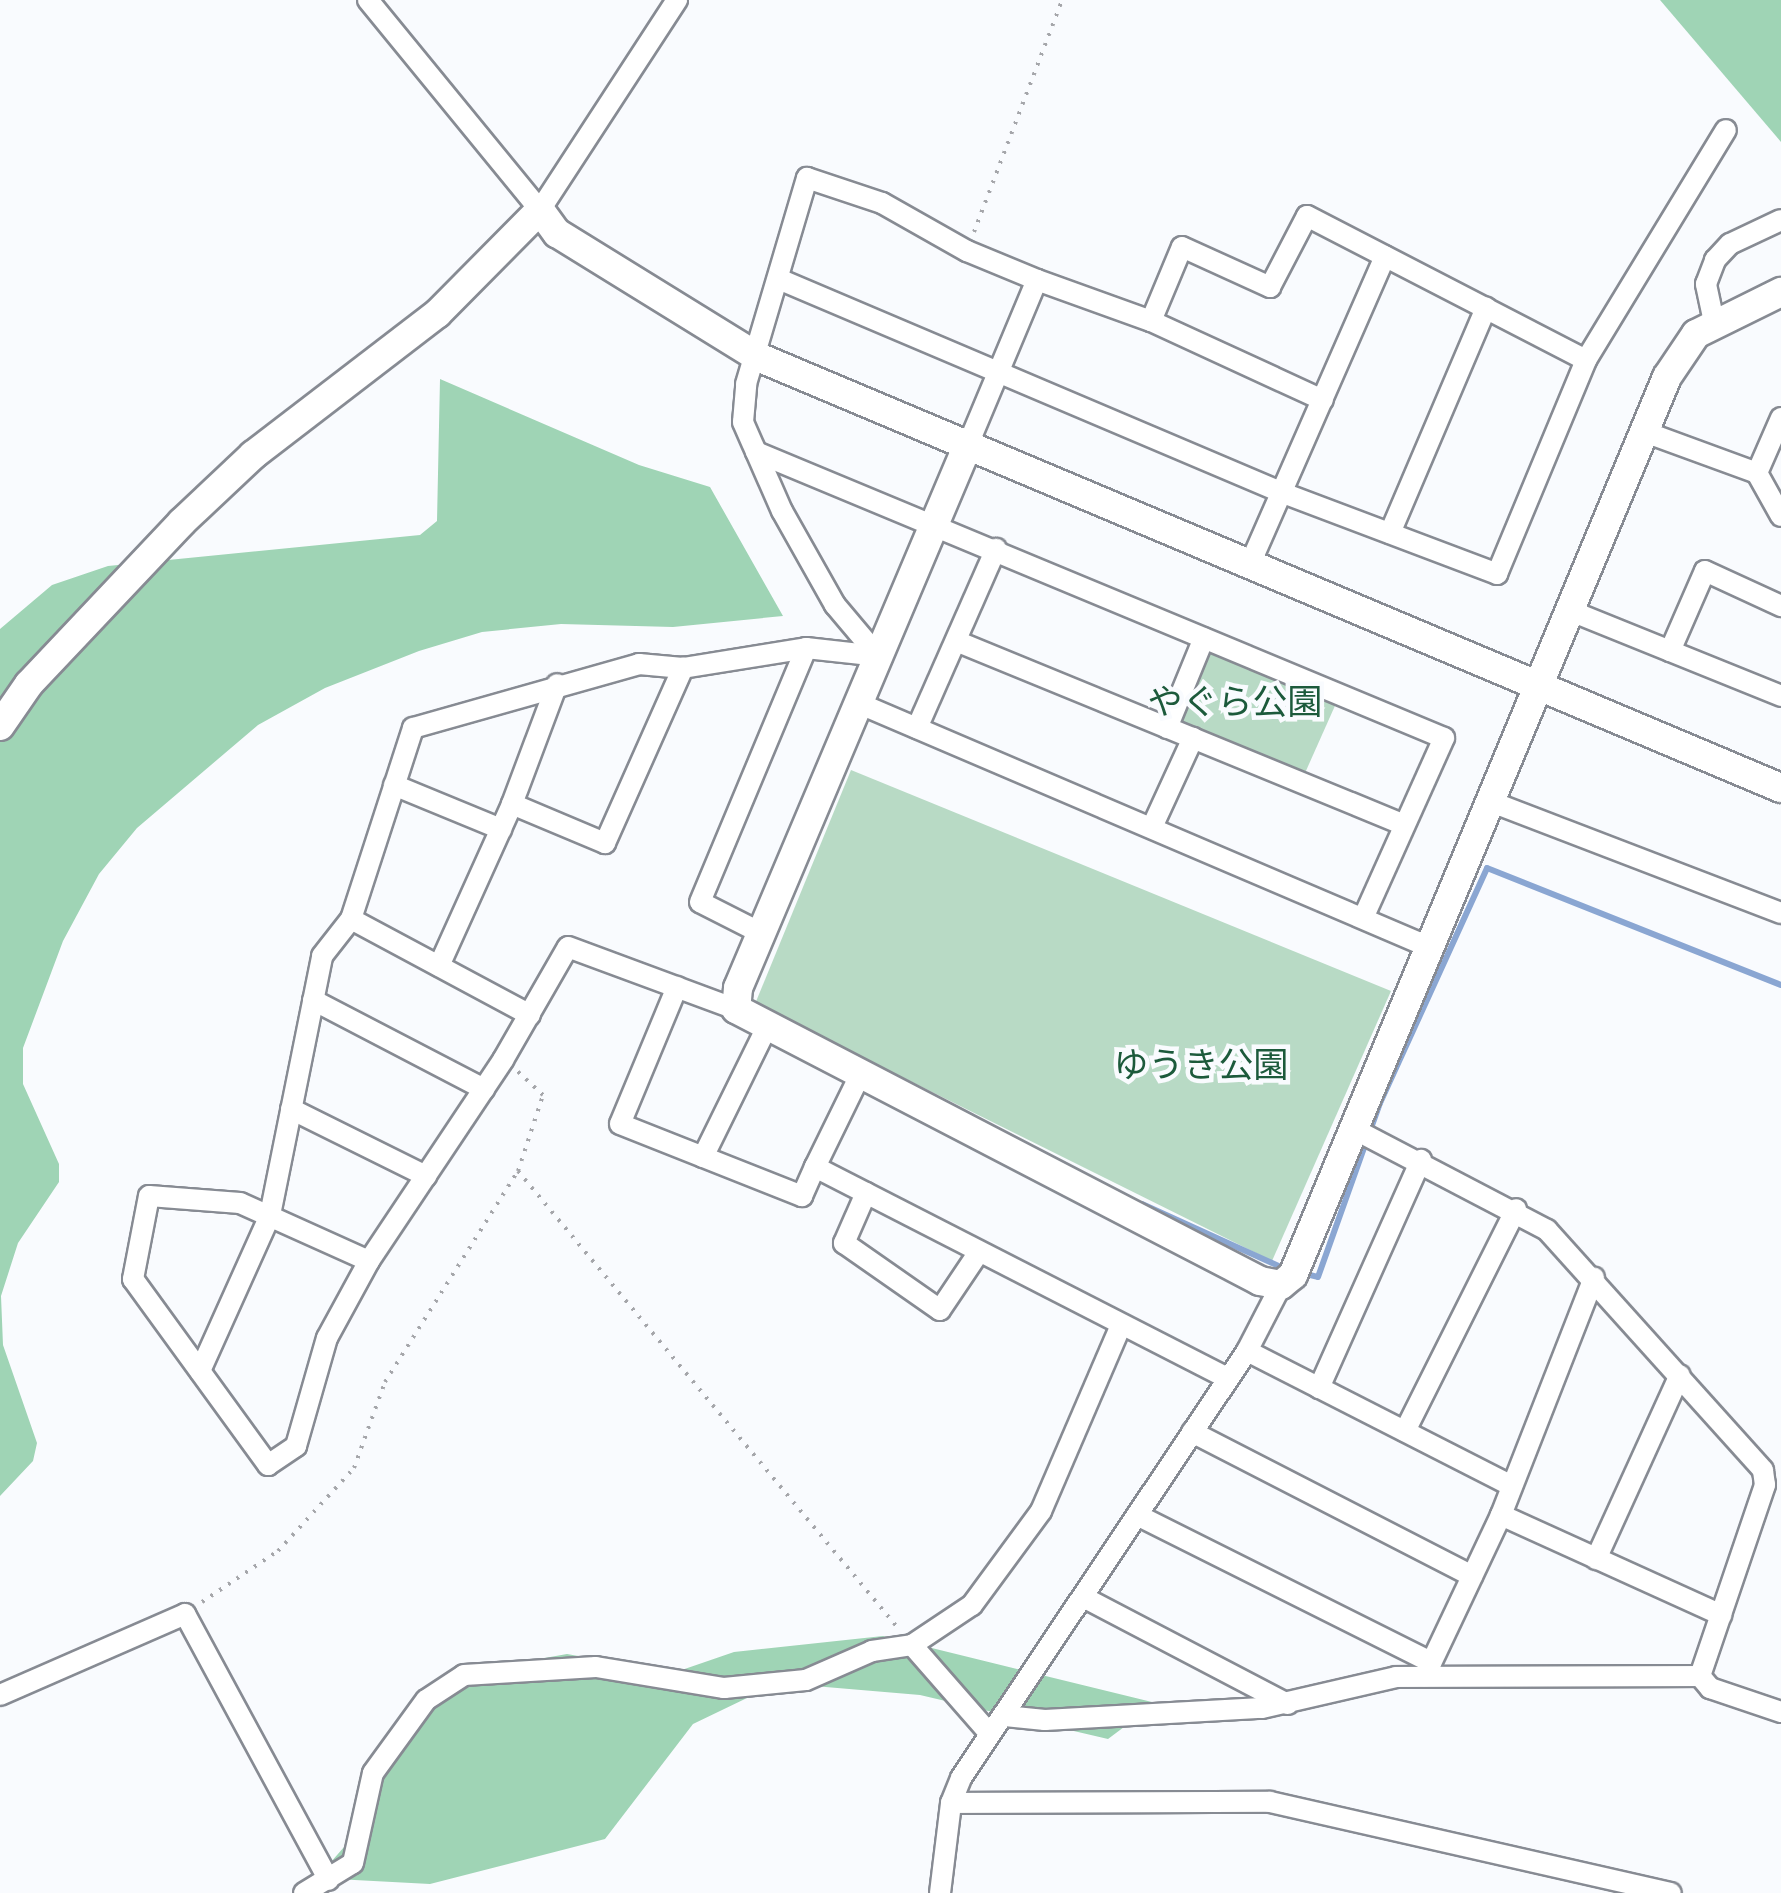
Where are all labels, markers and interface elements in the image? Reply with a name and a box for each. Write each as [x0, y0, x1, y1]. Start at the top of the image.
park label: やぐら公園 [1148, 683, 1322, 725]
park label: ゆうき公園 [1114, 1046, 1288, 1088]

